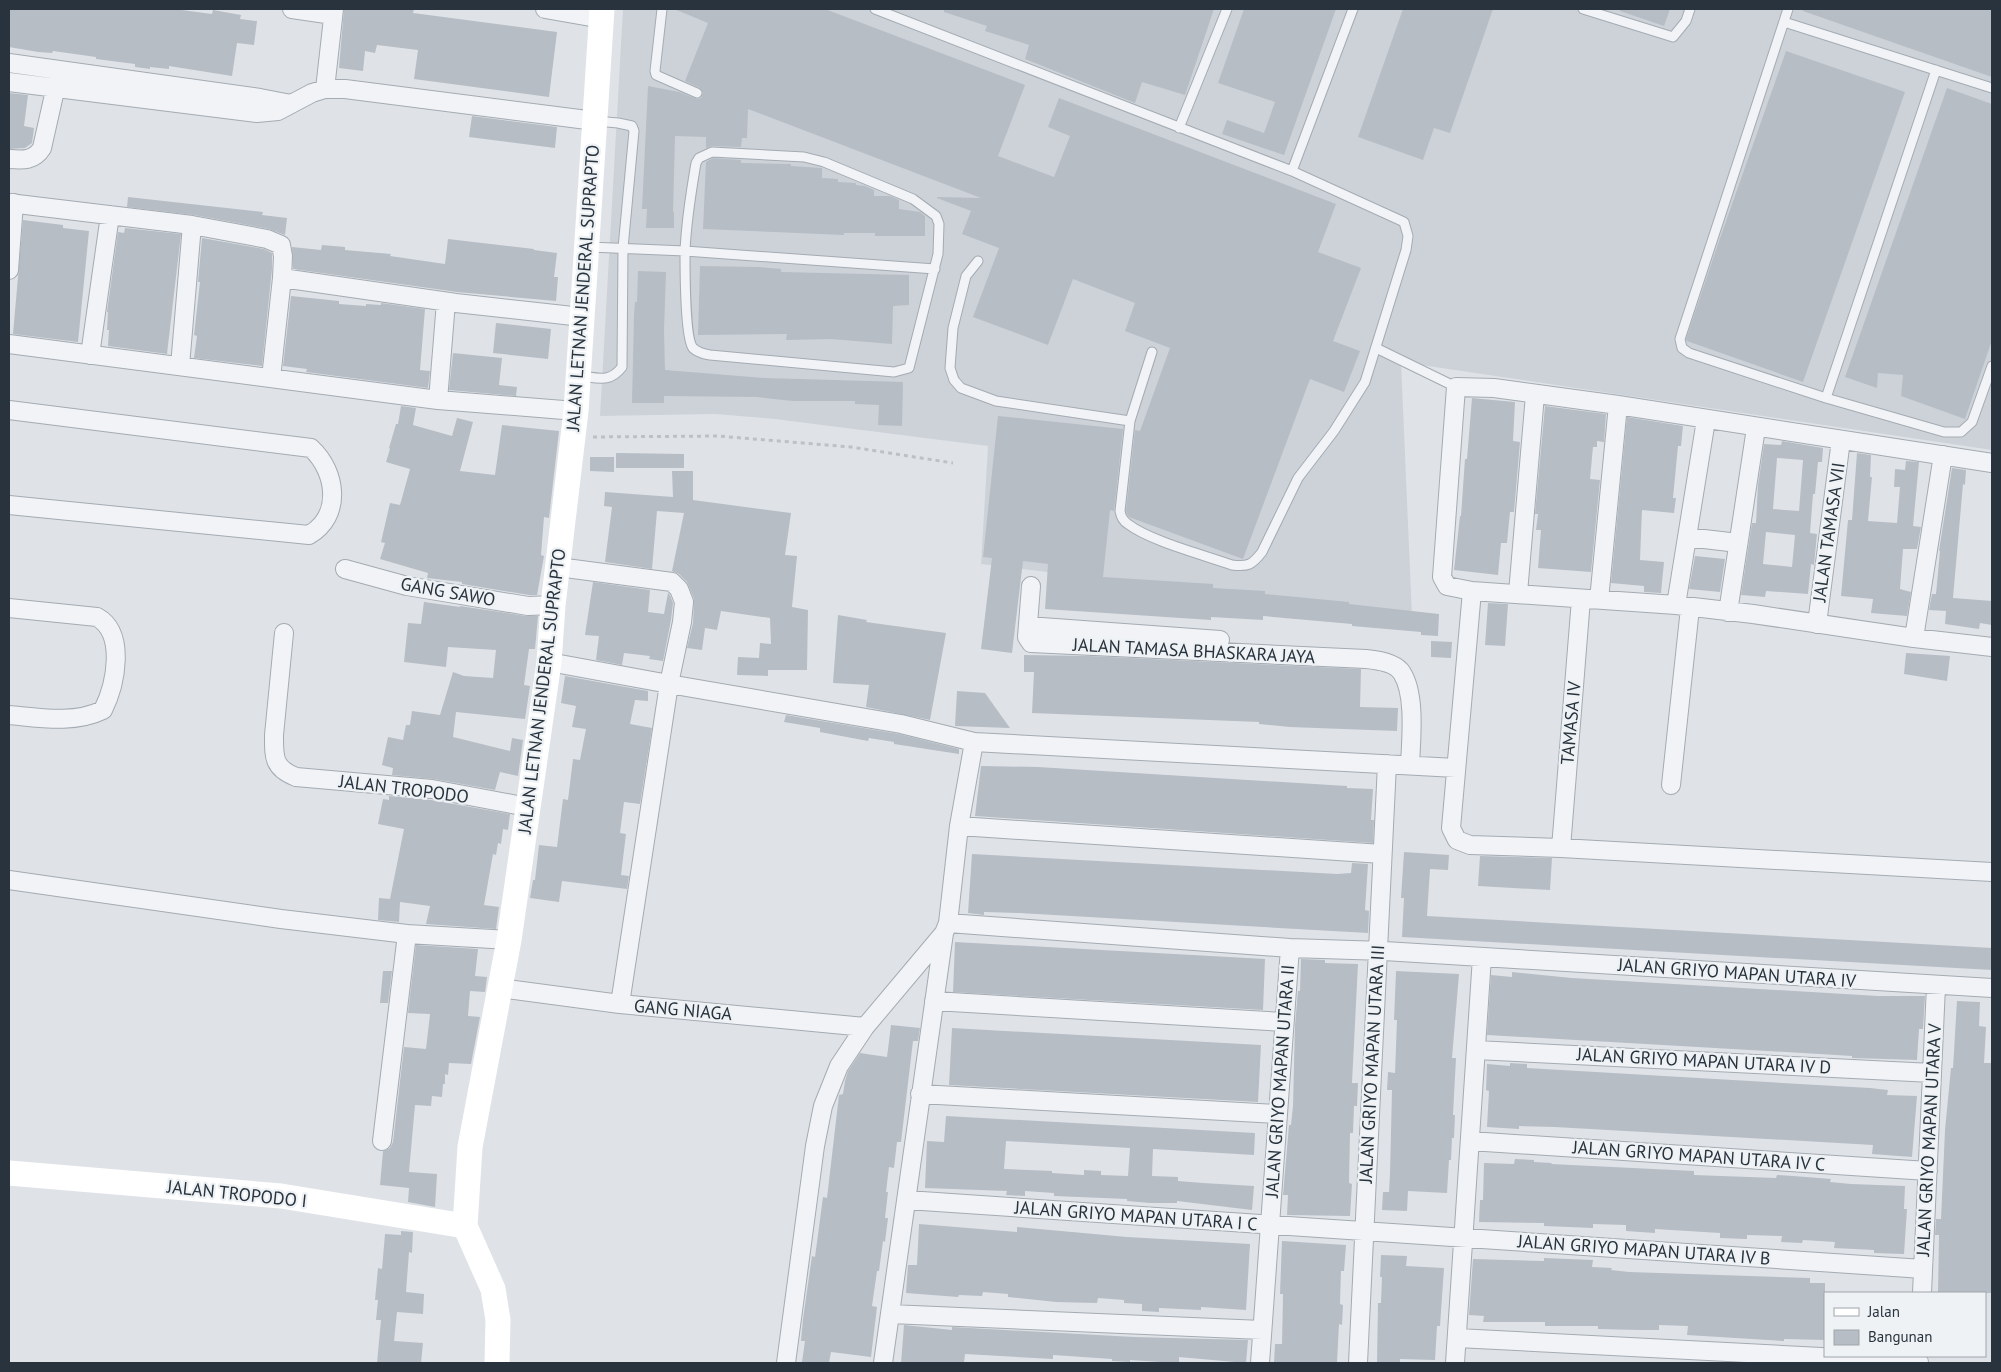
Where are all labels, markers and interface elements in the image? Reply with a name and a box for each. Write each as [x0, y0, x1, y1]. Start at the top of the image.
street label: JALAN LETNAN JENDERAL SUPRAPTO [561, 144, 604, 433]
street label: JALAN TAMASA VII [1807, 461, 1850, 604]
street label: JALAN LETNAN JENDERAL SUPRAPTO [512, 547, 570, 836]
street label: GANG SAWO [399, 572, 497, 611]
street label: JALAN TAMASA BHASKARA JAYA [1071, 633, 1316, 668]
street label: TAMASA IV [1555, 679, 1586, 766]
street label: JALAN TROPODO [337, 769, 470, 808]
street label: JALAN GRIYO MAPAN UTARA III [1354, 944, 1389, 1185]
street label: JALAN GRIYO MAPAN UTARA IV [1616, 953, 1858, 992]
street label: JALAN GRIYO MAPAN UTARA II [1260, 964, 1299, 1199]
street label: GANG NIAGA [633, 994, 734, 1025]
street label: JALAN GRIYO MAPAN UTARA V [1911, 1022, 1946, 1258]
street label: JALAN GRIYO MAPAN UTARA IV D [1575, 1042, 1832, 1079]
street label: JALAN GRIYO MAPAN UTARA IV C [1571, 1135, 1826, 1176]
street label: JALAN TROPODO I [165, 1175, 308, 1212]
street label: JALAN GRIYO MAPAN UTARA I C [1013, 1195, 1258, 1235]
street label: JALAN GRIYO MAPAN UTARA IV B [1516, 1229, 1771, 1270]
legend [1824, 1292, 1986, 1357]
text: Jalan [1867, 1302, 1900, 1321]
text: Bangunan [1868, 1327, 1932, 1346]

